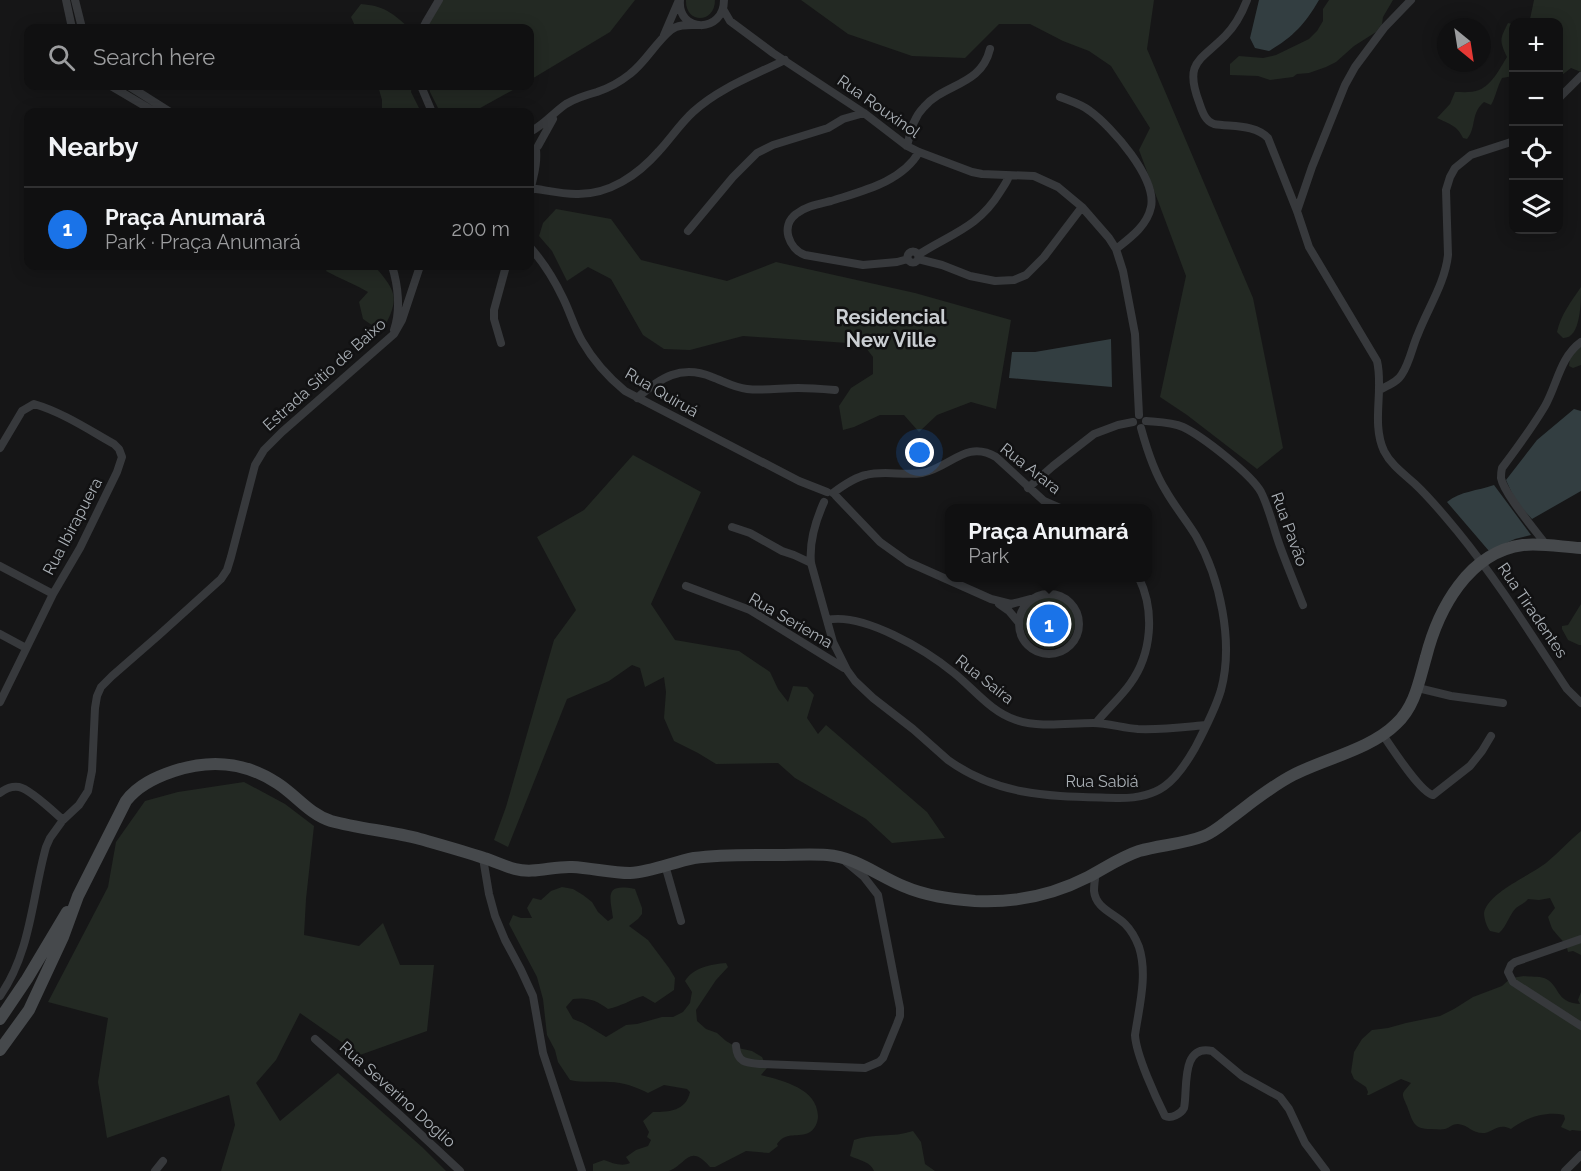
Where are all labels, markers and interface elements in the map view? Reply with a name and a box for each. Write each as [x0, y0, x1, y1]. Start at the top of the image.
north arrow [1437, 18, 1491, 72]
map controls [1509, 18, 1563, 234]
button: + [1509, 18, 1563, 72]
search box [24, 24, 534, 90]
icon: search [45, 41, 78, 74]
text: Search here [93, 44, 215, 70]
street label: Rua Rouxinol [834, 71, 924, 142]
button: − [1509, 72, 1563, 126]
button: locate [1509, 126, 1563, 180]
text: Nearby [48, 132, 138, 162]
button: layers [1509, 180, 1563, 234]
text: Praça Anumará [105, 204, 265, 230]
text: 1 [63, 217, 72, 241]
text: 200 m [452, 217, 510, 241]
text: Park · Praça Anumará [105, 230, 301, 254]
district label: Residencial New Ville [835, 305, 947, 352]
street label: Estrada Sítio de Baixo [259, 314, 390, 435]
street label: Rua Quiruá [622, 364, 702, 421]
your location [905, 438, 934, 467]
street label: Rua Arara [997, 439, 1065, 498]
street label: Rua Ibirapuera [39, 474, 106, 578]
street label: Rua Pavão [1267, 490, 1312, 569]
popup [945, 504, 1152, 582]
text: Praça Anumará [968, 518, 1129, 544]
text: Park [968, 544, 1009, 568]
street label: Rua Tiradentes [1494, 559, 1572, 662]
street label: Rua Seriema [745, 589, 836, 652]
pin: 1 [1030, 602, 1068, 646]
street label: Rua Saíra [952, 651, 1018, 708]
street label: Rua Sabiá [1065, 772, 1139, 791]
street label: Rua Severino Doglio [336, 1037, 460, 1151]

